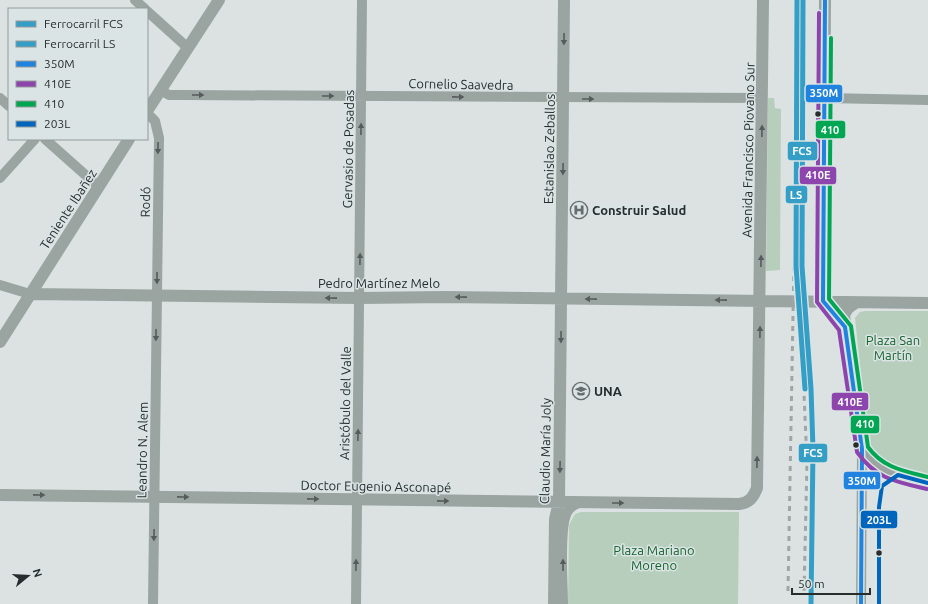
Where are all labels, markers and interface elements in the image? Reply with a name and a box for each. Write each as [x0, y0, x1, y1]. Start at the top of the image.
legend [8, 8, 148, 140]
text: Ferrocarril FCS [44, 17, 123, 30]
one-way arrow [561, 33, 567, 46]
text: Ferrocarril LS [44, 37, 115, 50]
text: 350M [44, 57, 75, 70]
street label: Avenida Francisco Piovano Sur [739, 62, 757, 238]
street label: Cornelio Saavedra [408, 76, 514, 92]
text: 410E [44, 77, 71, 90]
line badge: 350M [805, 84, 843, 103]
text: 350M [810, 87, 838, 99]
street label: Gervasio de Posadas [340, 89, 356, 208]
one-way arrow [192, 92, 205, 98]
one-way arrow [322, 93, 335, 99]
street label: Estanislao Zeballos [541, 93, 557, 204]
one-way arrow [452, 94, 464, 101]
one-way arrow [582, 96, 595, 102]
text: 410 [44, 97, 65, 110]
unlabelled marker [813, 109, 823, 119]
text: 203L [44, 117, 70, 130]
line badge: 410 [815, 120, 846, 139]
one-way arrow [358, 122, 364, 135]
one-way arrow [759, 124, 765, 137]
text: 410 [821, 124, 839, 136]
line badge: FCS [787, 141, 818, 161]
one-way arrow [155, 142, 162, 154]
text: FCS [792, 145, 812, 157]
one-way arrow [560, 163, 566, 176]
street label: Teniente Ibañez [37, 166, 99, 252]
line badge: 410E [799, 166, 837, 185]
text: 410E [805, 169, 831, 181]
line badge: LS [785, 185, 808, 204]
street label: Rodó [138, 186, 152, 218]
text: LS [790, 189, 802, 201]
hospital icon: Construir Salud [569, 200, 589, 220]
place label: Construir Salud [592, 203, 686, 217]
one-way arrow [357, 252, 363, 265]
one-way arrow [758, 254, 764, 267]
one-way arrow [154, 272, 160, 285]
street label: Pedro Martínez Melo [318, 276, 440, 290]
one-way arrow [454, 294, 467, 300]
one-way arrow [324, 295, 337, 301]
one-way arrow [584, 296, 597, 302]
one-way arrow [714, 297, 727, 303]
one-way arrow [757, 325, 763, 338]
one-way arrow [153, 329, 159, 342]
one-way arrow [558, 331, 564, 344]
park label: Plaza San Martín [866, 333, 920, 362]
street label: Aristóbulo del Valle [337, 346, 353, 460]
school or university icon: UNA [571, 381, 591, 401]
place label: UNA [594, 384, 623, 398]
line badge: 410E [831, 392, 869, 411]
text: 410E [837, 396, 863, 408]
street label: Claudio María Joly [537, 398, 553, 504]
street label: Leandro N. Alem [134, 402, 150, 498]
line badge: 410 [850, 415, 880, 434]
text: 410 [856, 418, 874, 430]
one-way arrow [355, 428, 361, 441]
unlabelled marker [851, 440, 861, 450]
line badge: FCS [798, 443, 828, 463]
text: FCS [803, 447, 823, 459]
one-way arrow [754, 455, 760, 468]
one-way arrow [557, 461, 563, 474]
line badge: 350M [843, 471, 881, 490]
text: 350M [848, 475, 876, 487]
street label: Doctor Eugenio Asconapé [301, 478, 451, 494]
one-way arrow [33, 492, 46, 498]
one-way arrow [177, 494, 190, 500]
one-way arrow [307, 496, 320, 502]
one-way arrow [437, 497, 449, 504]
one-way arrow [612, 500, 625, 506]
line badge: 203L [860, 510, 898, 529]
text: 203L [867, 514, 891, 526]
one-way arrow [151, 529, 157, 542]
park label: Plaza Mariano Moreno [613, 543, 695, 572]
unlabelled marker [874, 548, 884, 558]
north arrow [8, 556, 48, 596]
one-way arrow [353, 558, 359, 571]
one-way arrow [560, 558, 566, 571]
text: N [31, 567, 44, 579]
scale bar [792, 570, 870, 596]
text: 50 m [798, 577, 825, 590]

